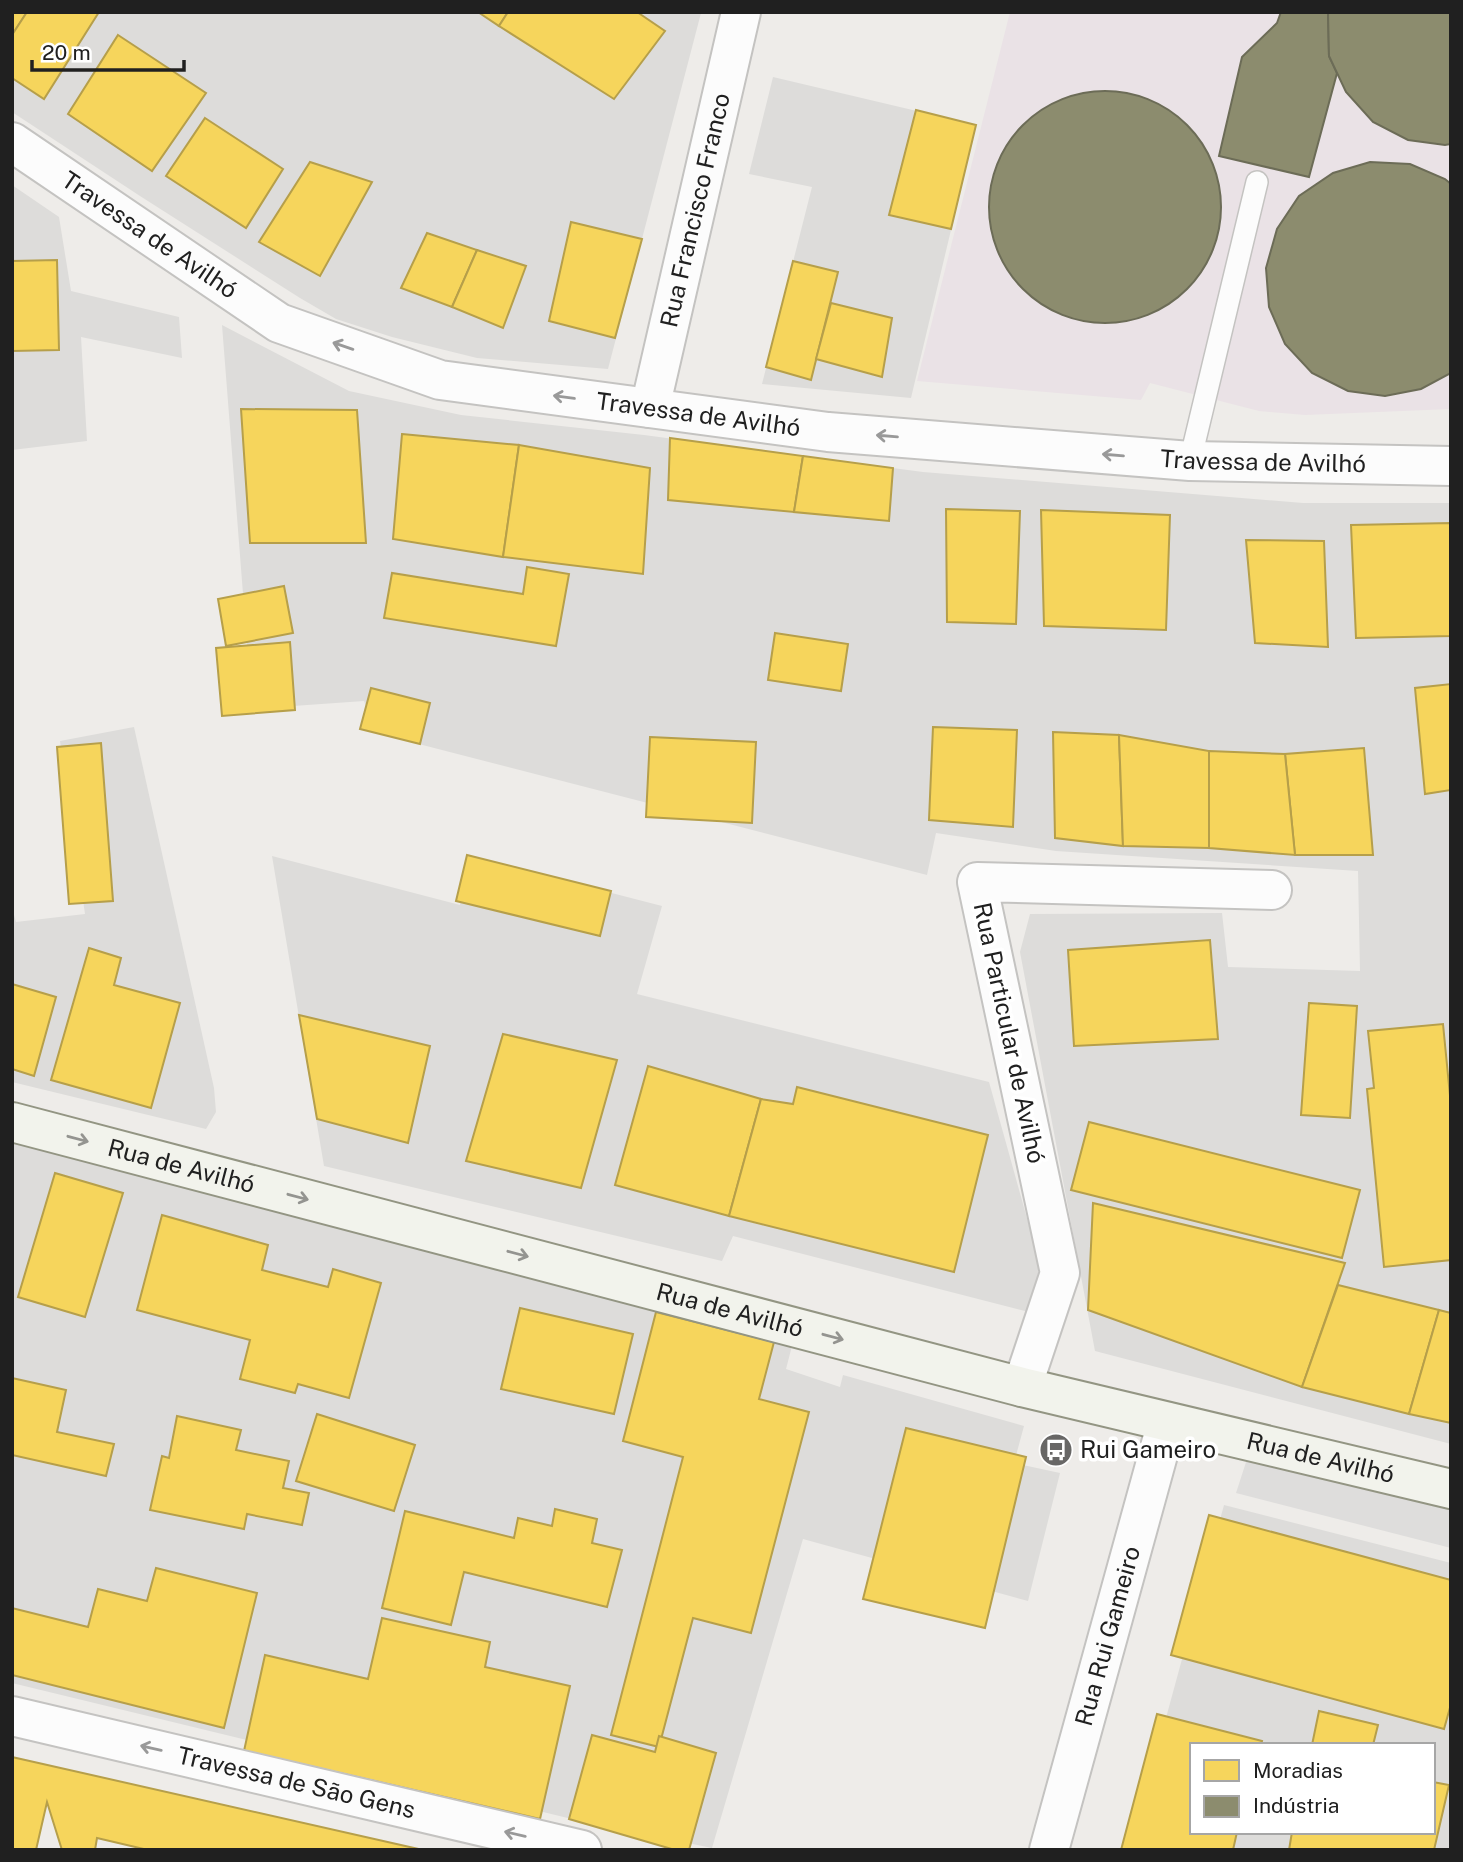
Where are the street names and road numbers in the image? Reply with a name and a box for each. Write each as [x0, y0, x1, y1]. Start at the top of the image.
street label: Rua Francisco Franco [654, 90, 735, 330]
street label: Travessa de Avilhó [57, 165, 243, 304]
street label: Travessa de Avilhó [595, 386, 802, 441]
street label: Travessa de Avilhó [1159, 444, 1366, 477]
street label: Rua Particular de Avilhó [969, 900, 1051, 1166]
street label: Rua de Avilhó [105, 1133, 258, 1198]
street label: Rua de Avilhó [653, 1277, 806, 1342]
street label: Rua de Avilhó [1244, 1426, 1397, 1488]
street label: Rua Rui Gameiro [1069, 1543, 1145, 1729]
street label: Travessa de São Gens [175, 1740, 418, 1823]

